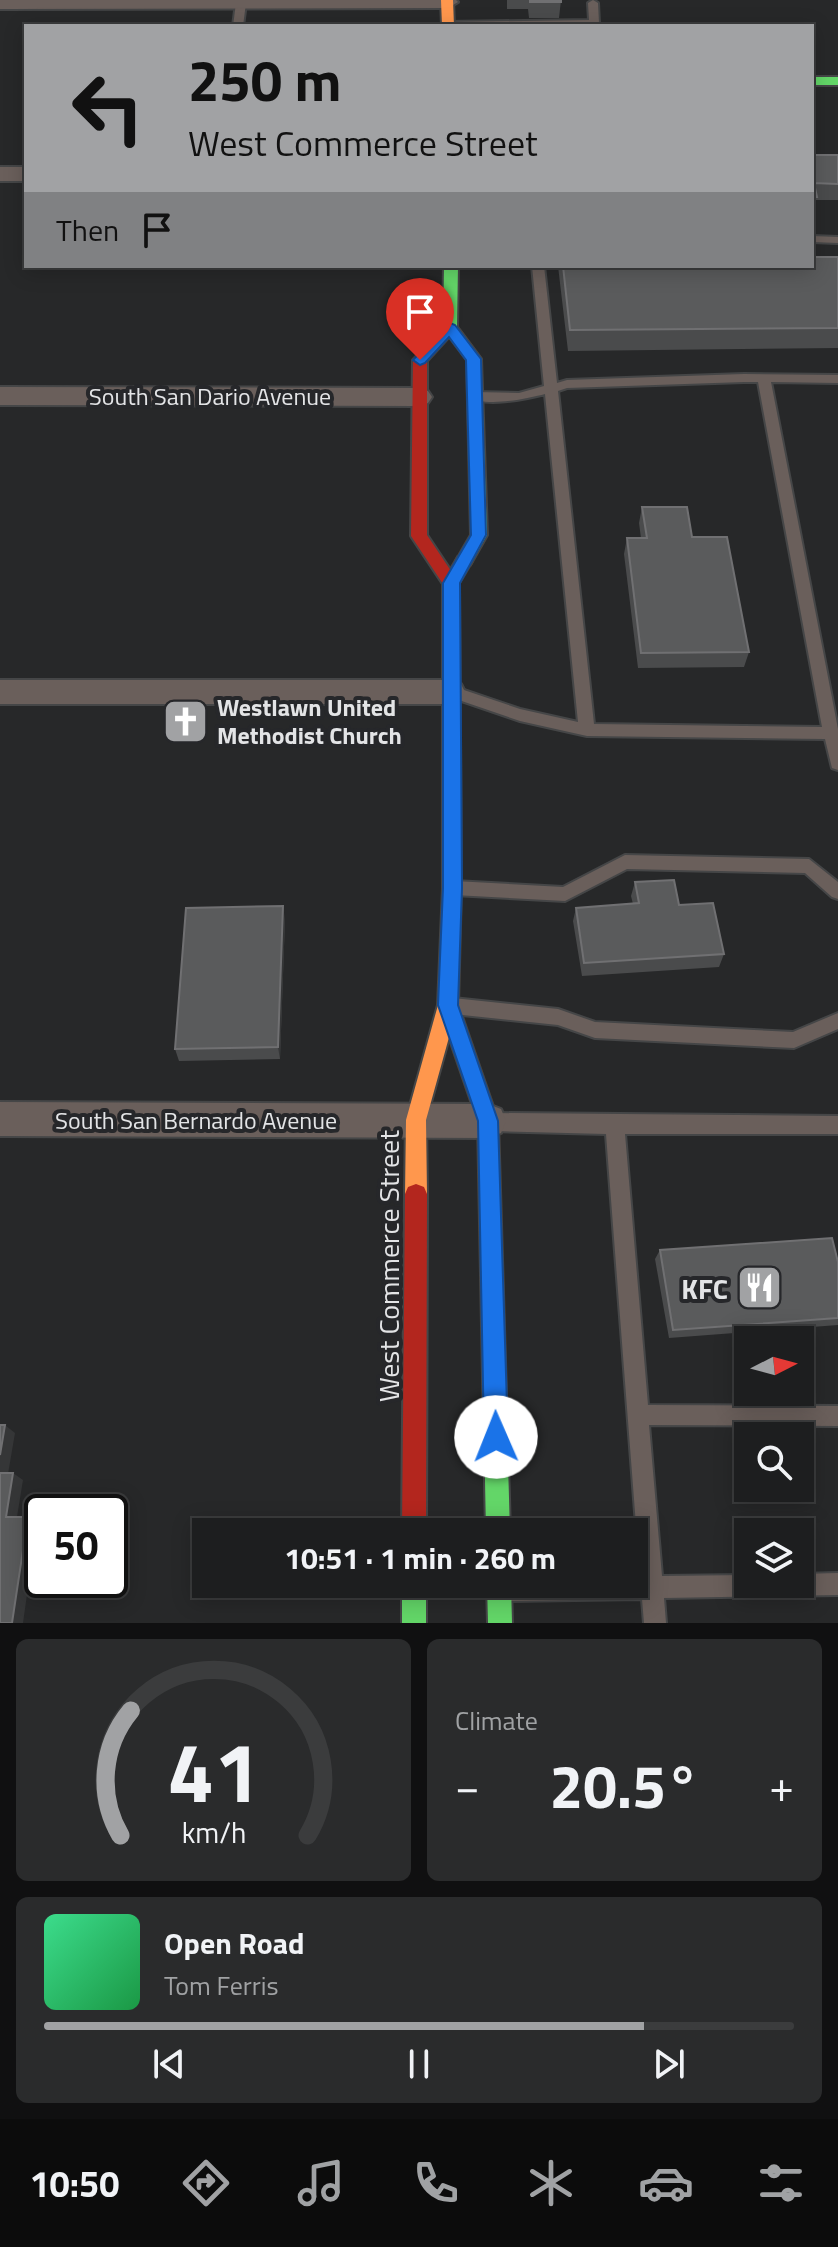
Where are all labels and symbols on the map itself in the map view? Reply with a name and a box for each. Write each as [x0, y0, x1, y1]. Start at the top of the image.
pin [386, 278, 454, 360]
street label: South San Dario Avenue [89, 378, 331, 414]
place label: Westlawn United Methodist Church [217, 689, 402, 753]
church icon: Westlawn United Methodist Church [162, 697, 210, 745]
street label: South San Bernardo Avenue [55, 1102, 337, 1138]
street label: West Commerce Street [367, 1130, 410, 1402]
restaurant icon: KFC [735, 1264, 783, 1312]
place label: KFC [681, 1267, 728, 1310]
north arrow [734, 1326, 814, 1406]
position arrow [454, 1395, 538, 1479]
speed limit sign: 50 [24, 1494, 128, 1598]

